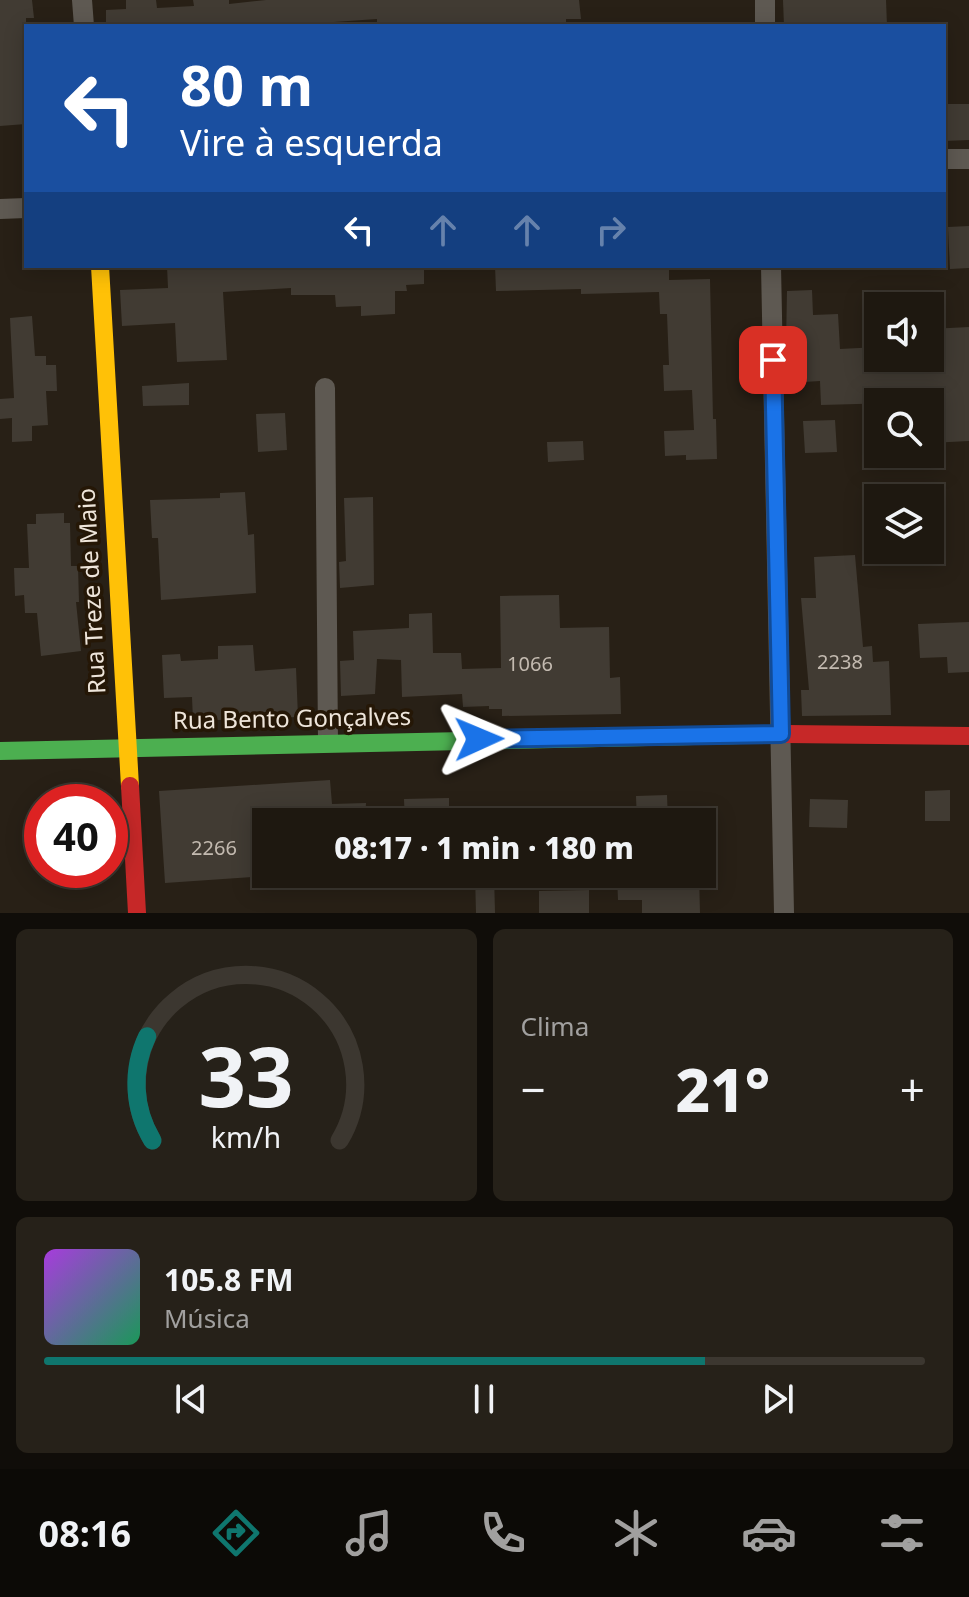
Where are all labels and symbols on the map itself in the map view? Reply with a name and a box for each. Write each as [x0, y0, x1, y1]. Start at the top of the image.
pin [739, 326, 807, 394]
street label: Rua Treze de Maio [69, 487, 112, 695]
house number: 2238 [817, 648, 863, 675]
house number: 1066 [507, 650, 553, 677]
position arrow [437, 697, 521, 781]
street label: Rua Bento Gonçalves [173, 699, 411, 736]
speed limit sign: 40 [24, 784, 128, 888]
house number: 2266 [191, 834, 237, 861]

